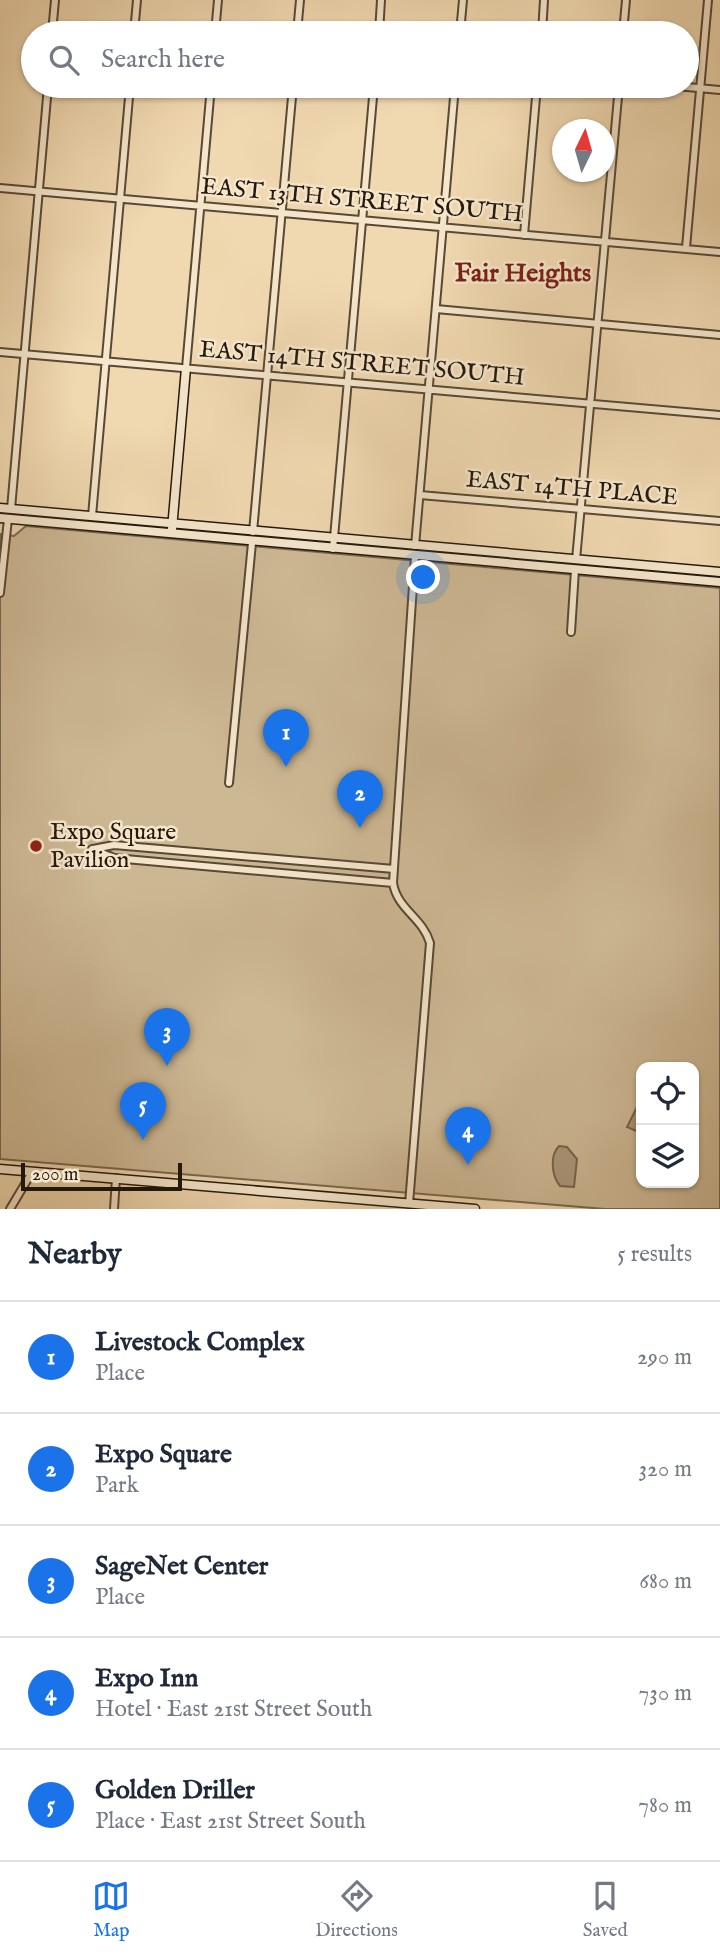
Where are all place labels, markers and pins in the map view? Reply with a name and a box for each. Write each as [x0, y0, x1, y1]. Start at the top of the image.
pin: 1 [263, 709, 309, 767]
pin: 2 [337, 770, 383, 828]
place label: Expo Square Pavilion [50, 817, 176, 876]
marker: Expo Square Pavilion [28, 838, 44, 854]
pin: 3 [144, 1008, 190, 1066]
pin: 5 [120, 1082, 166, 1140]
pin: 4 [445, 1107, 491, 1165]

